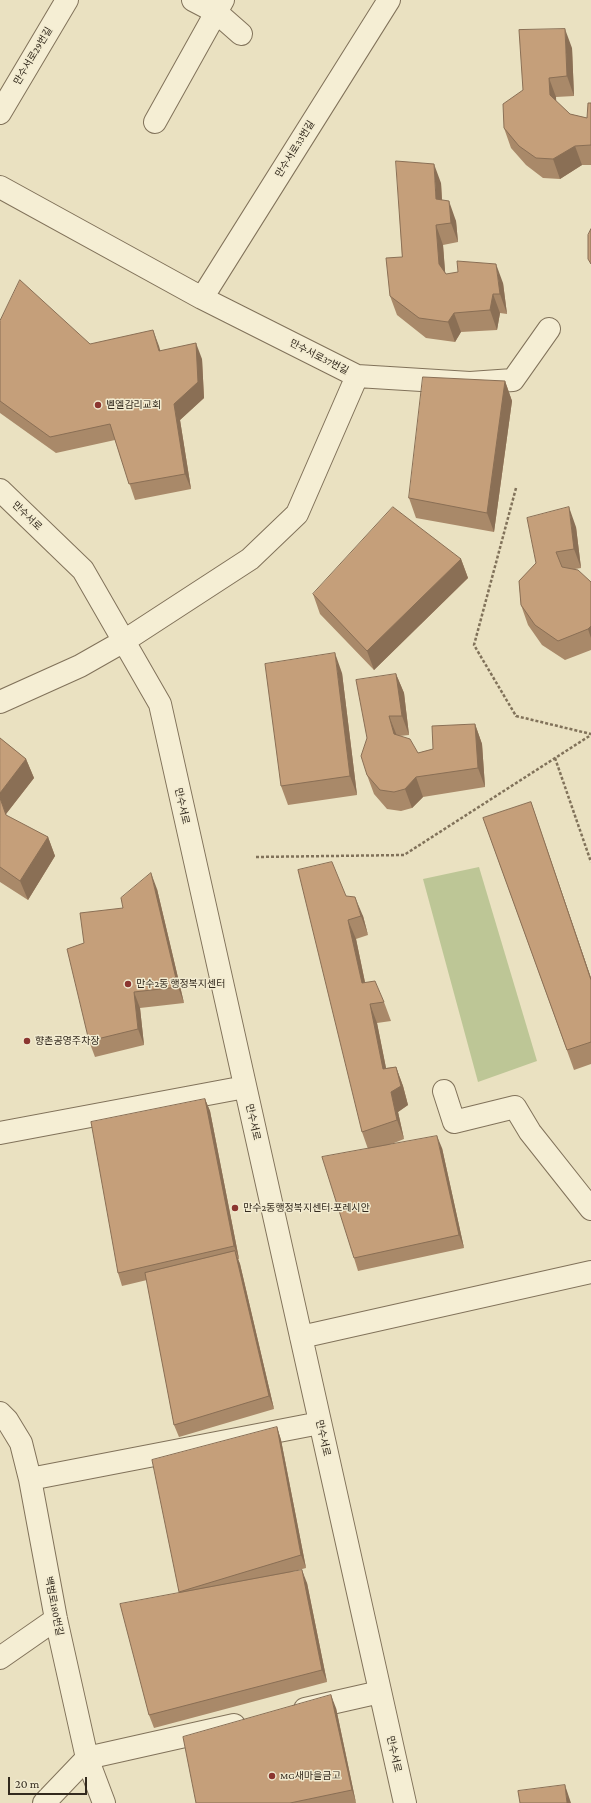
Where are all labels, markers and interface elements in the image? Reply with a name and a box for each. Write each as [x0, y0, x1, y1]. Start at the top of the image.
street label: 만수서로29번길 [11, 25, 55, 87]
street label: 만수서로33번길 [273, 118, 317, 180]
street label: 만수서로37번길 [288, 337, 350, 377]
place label: 벧엘감리교회 [106, 399, 161, 411]
marker: 벧엘감리교회 [93, 400, 103, 410]
street label: 만수서로 [10, 499, 44, 533]
street label: 만수서로 [172, 787, 192, 825]
place label: 만수2동 행정복지센터 [136, 978, 225, 990]
marker: 만수2동 행정복지센터 [123, 979, 133, 989]
place label: 향촌공영주차장 [35, 1035, 99, 1047]
marker: 향촌공영주차장 [22, 1036, 32, 1046]
street label: 만수서로 [243, 1103, 263, 1141]
place label: 만수2동행정복지센터·포레시안 [243, 1202, 370, 1214]
marker: 만수2동행정복지센터·포레시안 [230, 1203, 240, 1213]
street label: 만수서로 [313, 1419, 333, 1457]
street label: 백범로180번길 [42, 1575, 66, 1637]
street label: 만수서로 [384, 1735, 404, 1773]
scale bar [10, 1769, 89, 1795]
place label: MG새마을금고 [280, 1770, 341, 1782]
marker: MG새마을금고 [267, 1771, 277, 1781]
text: 20 m [15, 1777, 39, 1791]

